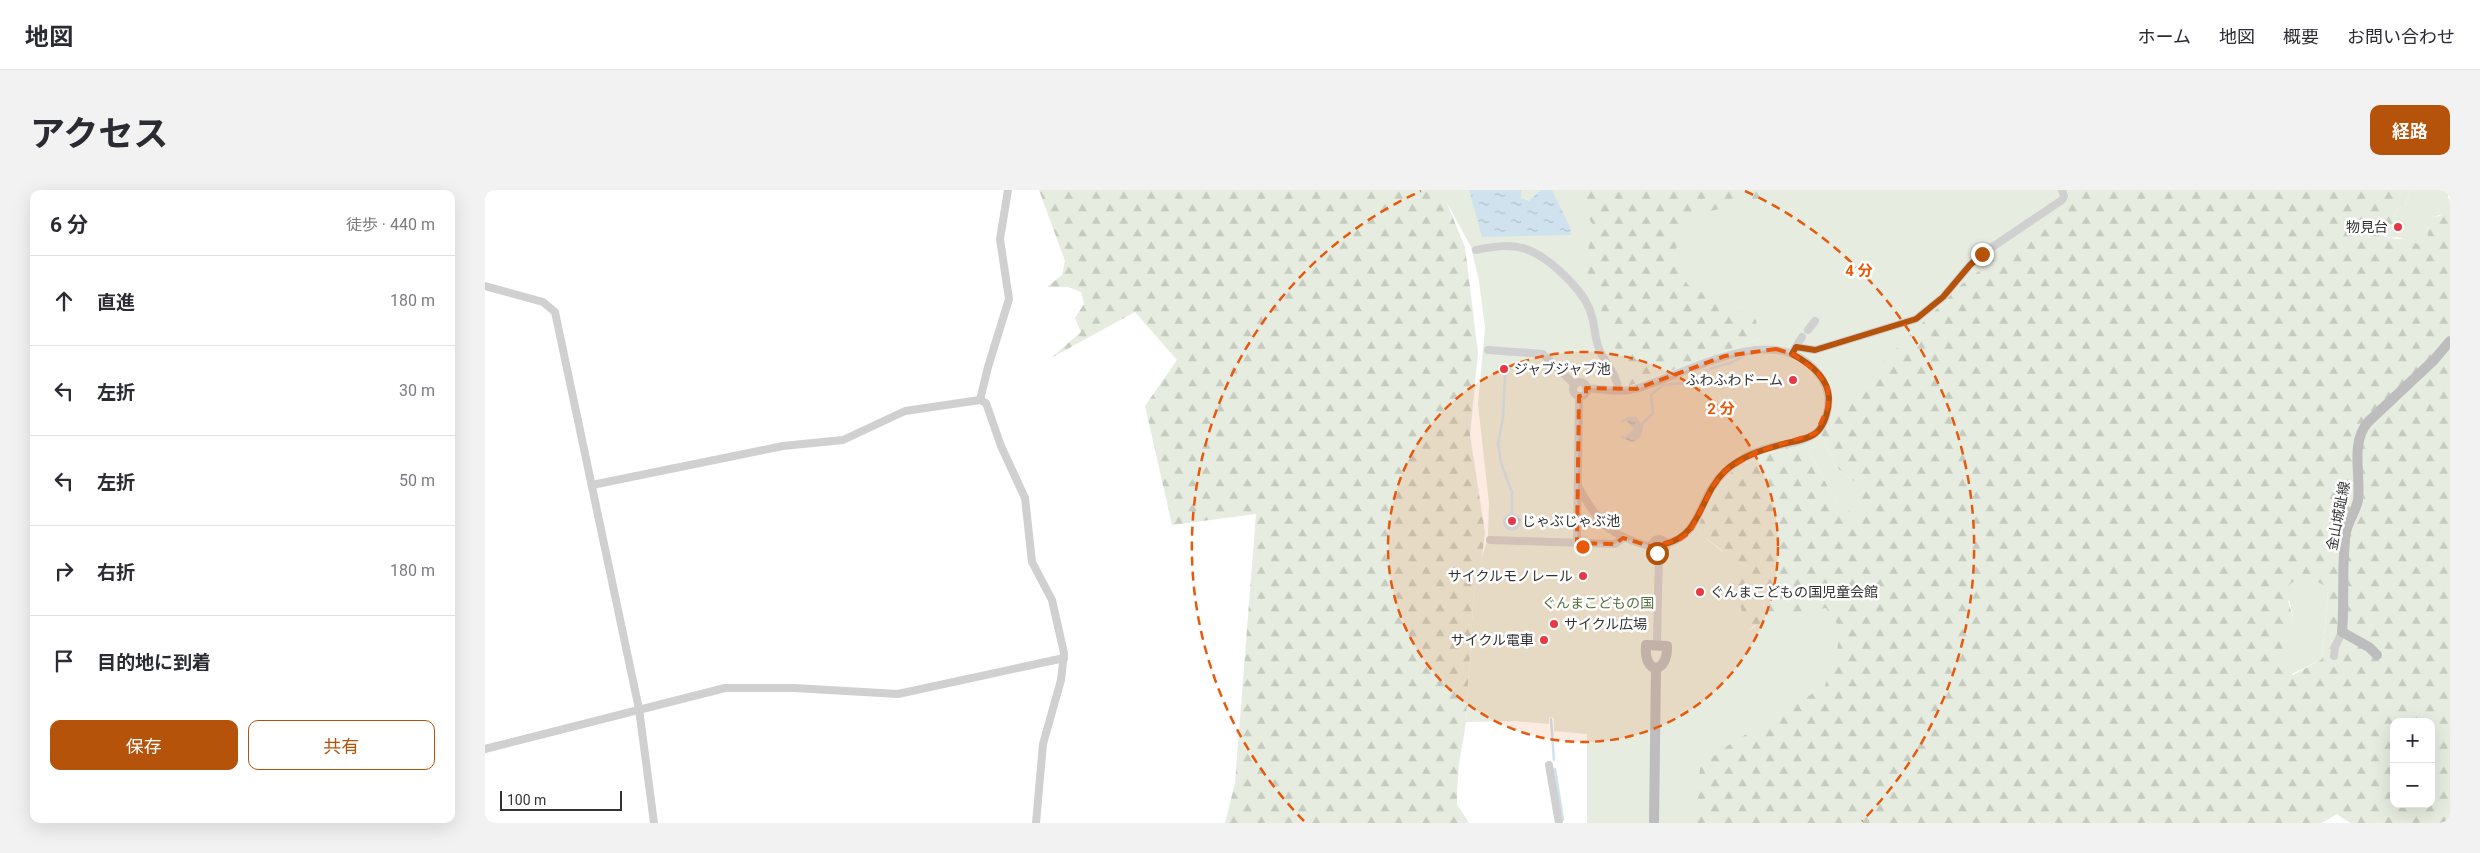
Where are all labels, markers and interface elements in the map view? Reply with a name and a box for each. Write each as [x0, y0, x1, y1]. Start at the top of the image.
text: 地図 [25, 23, 73, 51]
text: ホーム [2138, 26, 2191, 47]
text: 地図 [2219, 26, 2255, 47]
text: 概要 [2283, 26, 2319, 47]
text: お問い合わせ [2347, 26, 2455, 47]
button: 経路 [2370, 105, 2450, 155]
text: アクセス [30, 114, 168, 155]
text: 6 分 [50, 213, 88, 237]
text: 徒歩 · 440 m [346, 215, 435, 234]
place label: 物見台 [2346, 219, 2388, 235]
marker: 物見台 [2392, 221, 2404, 233]
route end [1971, 243, 1994, 266]
text: 4 分 [1845, 262, 1873, 280]
icon: ahead [50, 287, 78, 315]
text: 直進 [97, 291, 135, 314]
text: 180 m [390, 291, 435, 310]
place label: ジャブジャブ池 [1514, 361, 1611, 377]
marker: ジャブジャブ池 [1498, 363, 1510, 375]
place label: ふわふわドーム [1685, 372, 1783, 388]
marker: ふわふわドーム [1787, 374, 1799, 386]
icon: left [50, 377, 78, 405]
text: 左折 [97, 381, 135, 404]
text: 30 m [399, 381, 435, 400]
text: 2 分 [1707, 400, 1735, 418]
icon: left [50, 467, 78, 495]
text: 左折 [97, 471, 135, 494]
text: 50 m [399, 471, 435, 490]
street label: 金山城趾線 [2323, 480, 2353, 552]
place label: じゃぶじゃぶ池 [1522, 513, 1620, 529]
marker: じゃぶじゃぶ池 [1506, 515, 1518, 527]
centre of rings [1574, 538, 1592, 556]
route start [1646, 542, 1669, 565]
icon: right [50, 557, 78, 585]
text: 右折 [97, 561, 135, 584]
text: 180 m [390, 561, 435, 580]
place label: サイクルモノレール [1448, 568, 1573, 584]
marker: サイクルモノレール [1577, 570, 1589, 582]
place label: ぐんまこどもの国児童会館 [1710, 584, 1878, 600]
marker: ぐんまこどもの国児童会館 [1694, 586, 1706, 598]
park label: ぐんまこどもの国 [1542, 595, 1654, 611]
place label: サイクル広場 [1564, 616, 1647, 632]
marker: サイクル広場 [1548, 618, 1560, 630]
place label: サイクル電車 [1451, 632, 1534, 648]
marker: サイクル電車 [1538, 634, 1550, 646]
icon: arrive [50, 647, 78, 675]
text: 目的地に到着 [97, 651, 211, 674]
map controls [2390, 718, 2435, 808]
button: + [2390, 718, 2435, 763]
button: 保存 [50, 720, 238, 770]
button: 共有 [248, 720, 435, 770]
button: − [2390, 763, 2435, 808]
scale bar [500, 788, 623, 811]
text: 100 m [507, 792, 546, 808]

